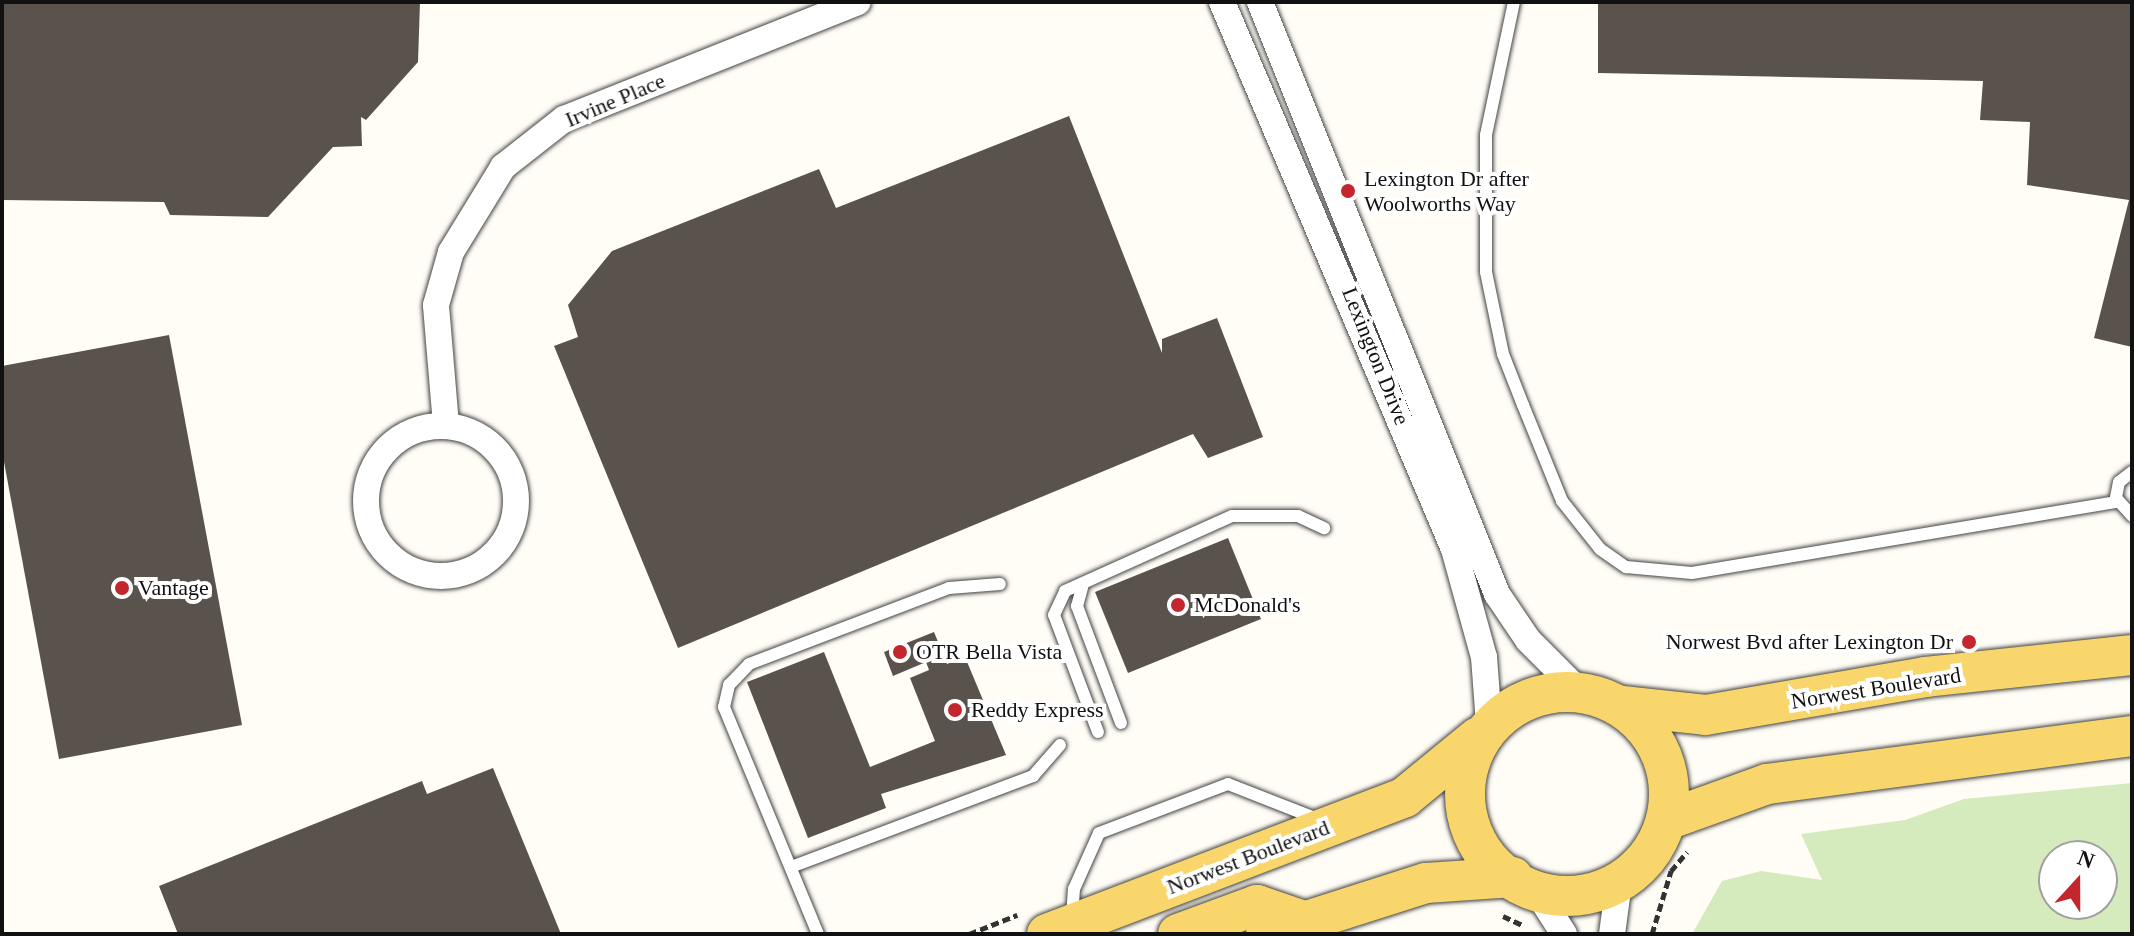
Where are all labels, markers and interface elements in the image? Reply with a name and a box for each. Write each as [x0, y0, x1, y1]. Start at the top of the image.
street label: Irvine Place [561, 67, 669, 133]
place label: Lexington Dr after Woolworths Way [1364, 165, 1529, 216]
marker: Lexington Dr after Woolworths Way [1339, 182, 1357, 200]
street label: Lexington Drive [1336, 283, 1416, 429]
place label: Vantage [138, 575, 209, 601]
marker: Vantage [113, 579, 131, 597]
place label: McDonald's [1194, 592, 1301, 618]
marker: McDonald's [1169, 596, 1187, 614]
place label: Norwest Bvd after Lexington Dr [1666, 629, 1953, 655]
marker: Norwest Bvd after Lexington Dr [1960, 633, 1978, 651]
place label: OTR Bella Vista [916, 639, 1063, 665]
marker: OTR Bella Vista [891, 643, 909, 661]
street label: Norwest Boulevard [1789, 662, 1963, 714]
place label: Reddy Express [971, 697, 1104, 723]
marker: Reddy Express [946, 701, 964, 719]
street label: Norwest Boulevard [1163, 814, 1333, 900]
north arrow [2038, 840, 2118, 920]
text: N [2074, 844, 2098, 874]

